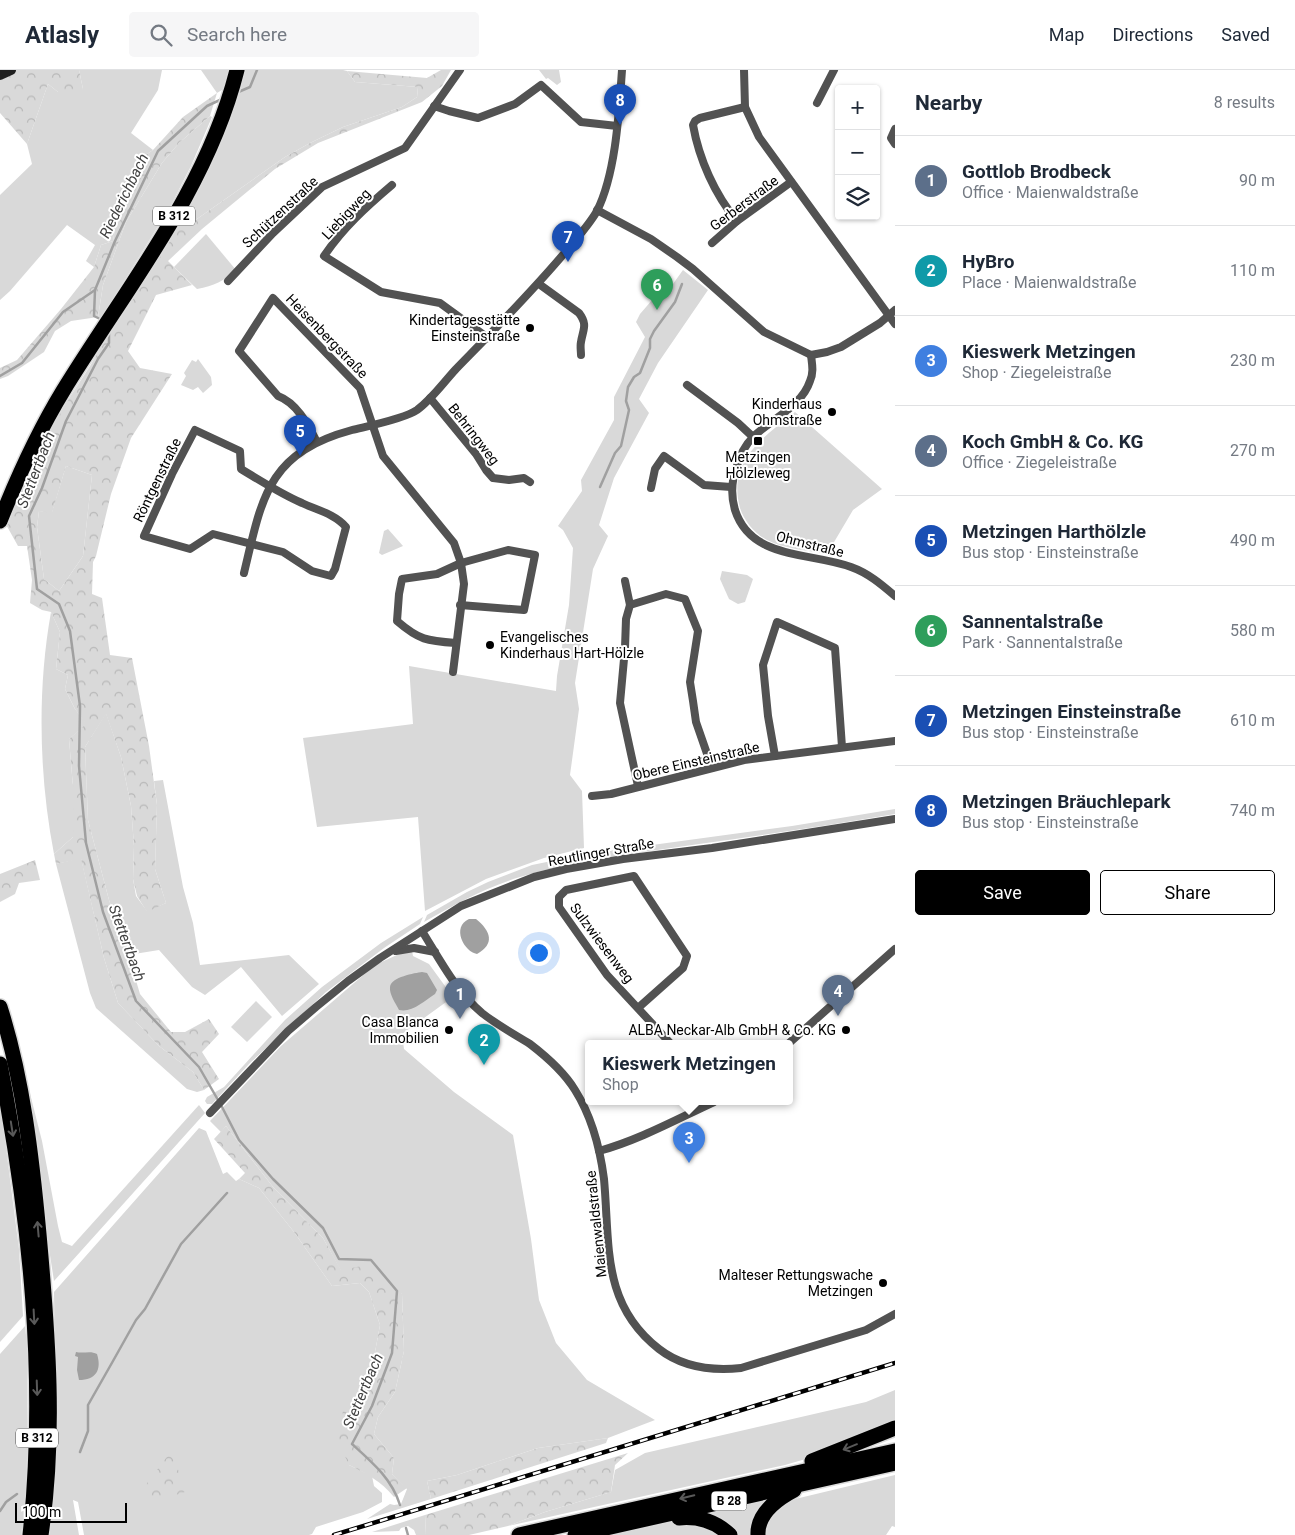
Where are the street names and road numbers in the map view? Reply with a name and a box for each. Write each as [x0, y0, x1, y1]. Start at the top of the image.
street label: Gerberstraße [707, 172, 781, 234]
street label: Schützenstraße [239, 173, 321, 251]
street label: Liebigweg [319, 185, 373, 243]
road number: B 312 [153, 206, 195, 226]
street label: Heisenbergstraße [283, 291, 371, 381]
street label: Behringweg [445, 400, 503, 468]
street label: Röntgenstraße [130, 435, 184, 525]
street label: Ohmstraße [774, 528, 846, 560]
street label: Obere Einsteinstraße [631, 739, 761, 783]
street label: Reutlinger Straße [547, 835, 655, 869]
street label: Sulzwiesenweg [567, 900, 637, 986]
street label: Maienwaldstraße [582, 1170, 610, 1278]
road number: B 312 [16, 1429, 58, 1448]
road number: B 28 [712, 1492, 746, 1510]

